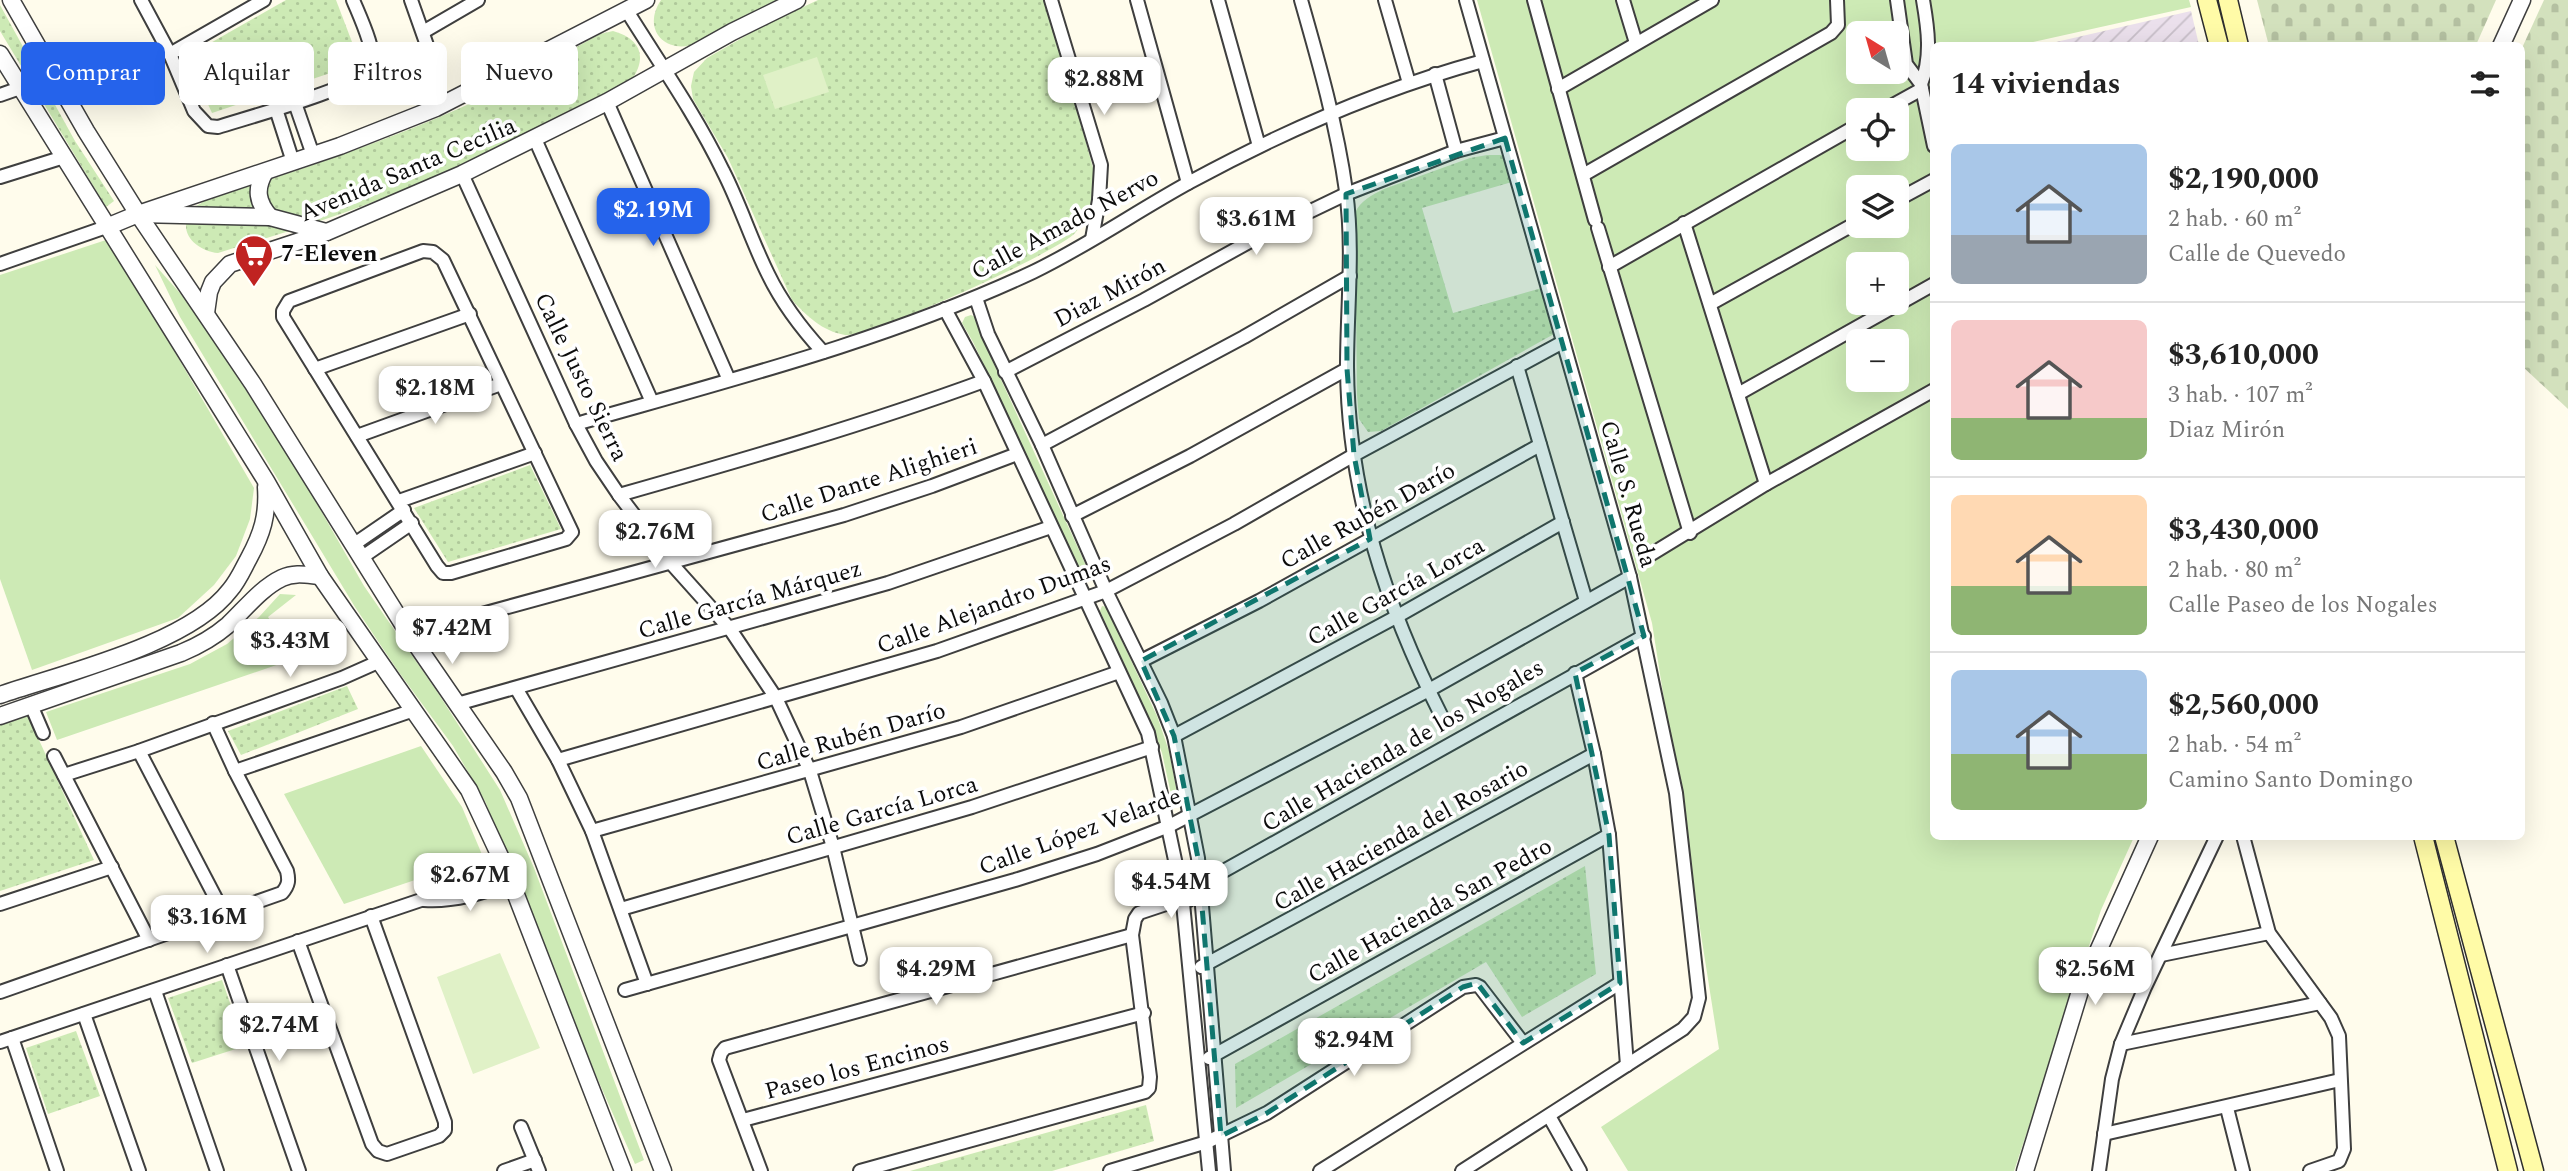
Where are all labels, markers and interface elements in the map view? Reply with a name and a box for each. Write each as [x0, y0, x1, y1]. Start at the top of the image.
north arrow [1846, 21, 1909, 84]
map controls [1846, 21, 1909, 392]
chip: Comprar [21, 42, 165, 105]
chip: Alquilar [179, 42, 314, 105]
chip: Filtros [328, 42, 447, 105]
chip: Nuevo [461, 42, 578, 105]
pin: $2.88M [1047, 58, 1161, 117]
text: 14 viviendas [1951, 61, 2121, 107]
text: $2.88M [1064, 62, 1144, 97]
icon: filters [2466, 65, 2504, 103]
button: locate [1846, 98, 1909, 161]
street label: Avenida Santa Cecilia [294, 108, 522, 232]
text: $2,190,000 [2168, 156, 2319, 202]
street label: Calle Amado Nervo [965, 160, 1165, 290]
icon: home [2007, 172, 2091, 256]
button: layers [1846, 175, 1909, 238]
pin: $2.19M [596, 188, 710, 248]
text: $2.19M [613, 193, 693, 228]
pin: $3.61M [1199, 198, 1313, 257]
text: $3.61M [1216, 202, 1296, 237]
text: 2 hab. · 60 m² [2168, 202, 2301, 237]
supermarket icon: 7-Eleven [233, 233, 275, 288]
place label: 7-Eleven [281, 236, 378, 272]
text: Calle de Quevedo [2168, 237, 2346, 272]
street label: Diaz Mirón [1048, 248, 1172, 338]
button: + [1846, 252, 1909, 315]
street label: Calle Justo Sierra [525, 286, 638, 468]
button: − [1846, 329, 1909, 392]
text: $3,610,000 [2168, 332, 2319, 378]
icon: home [2007, 348, 2091, 432]
pin: $2.18M [378, 366, 492, 426]
text: $2.18M [395, 371, 475, 406]
text: 3 hab. · 107 m² [2168, 378, 2313, 413]
text: Diaz Mirón [2168, 413, 2285, 448]
street label: Calle S. Rueda [1590, 416, 1666, 572]
street label: Calle Dante Alighieri [756, 429, 982, 533]
street label: Calle Rubén Darío [1274, 453, 1462, 579]
text: $3,430,000 [2168, 507, 2319, 553]
pin: $2.76M [598, 510, 712, 570]
text: $2.76M [615, 515, 695, 550]
icon: home [2007, 523, 2091, 607]
street label: Calle García Lorca [1301, 528, 1492, 656]
street label: Calle Alejandro Dumas [872, 546, 1116, 664]
street label: Calle García Márquez [634, 551, 866, 649]
text: 2 hab. · 80 m² [2168, 553, 2301, 588]
text: Calle Paseo de los Nogales [2168, 588, 2438, 623]
pin: $7.42M [395, 606, 509, 666]
text: $7.42M [412, 611, 492, 646]
pin: $3.43M [233, 620, 347, 679]
text: $3.43M [250, 624, 330, 659]
street label: Calle Hacienda de los Nogales [1255, 650, 1551, 842]
text: $2,560,000 [2168, 682, 2319, 728]
street label: Calle Rubén Darío [752, 693, 950, 781]
icon: home [2007, 698, 2091, 782]
text: 2 hab. · 54 m² [2168, 728, 2301, 763]
street label: Calle Hacienda del Rosario [1267, 751, 1535, 921]
text: Camino Santo Domingo [2168, 763, 2413, 798]
street label: Calle García Lorca [782, 766, 982, 856]
street label: Calle López Velarde [974, 779, 1186, 885]
street label: Calle Hacienda San Pedro [1301, 829, 1559, 993]
pin: $2.67M [413, 853, 527, 913]
text: $2.67M [430, 858, 510, 893]
pin: $4.54M [1114, 860, 1228, 920]
text: $4.54M [1131, 865, 1211, 900]
pin: $3.16M [150, 895, 264, 955]
text: $3.16M [167, 900, 247, 935]
pin: $4.29M [879, 948, 993, 1007]
pin: $2.56M [2038, 948, 2152, 1007]
text: $4.29M [896, 952, 976, 987]
text: $2.56M [2055, 952, 2135, 987]
pin: $2.74M [222, 1004, 336, 1063]
text: $2.74M [239, 1008, 319, 1043]
pin: $2.94M [1297, 1018, 1411, 1078]
text: $2.94M [1314, 1023, 1394, 1058]
street label: Paseo los Encinos [761, 1026, 953, 1110]

